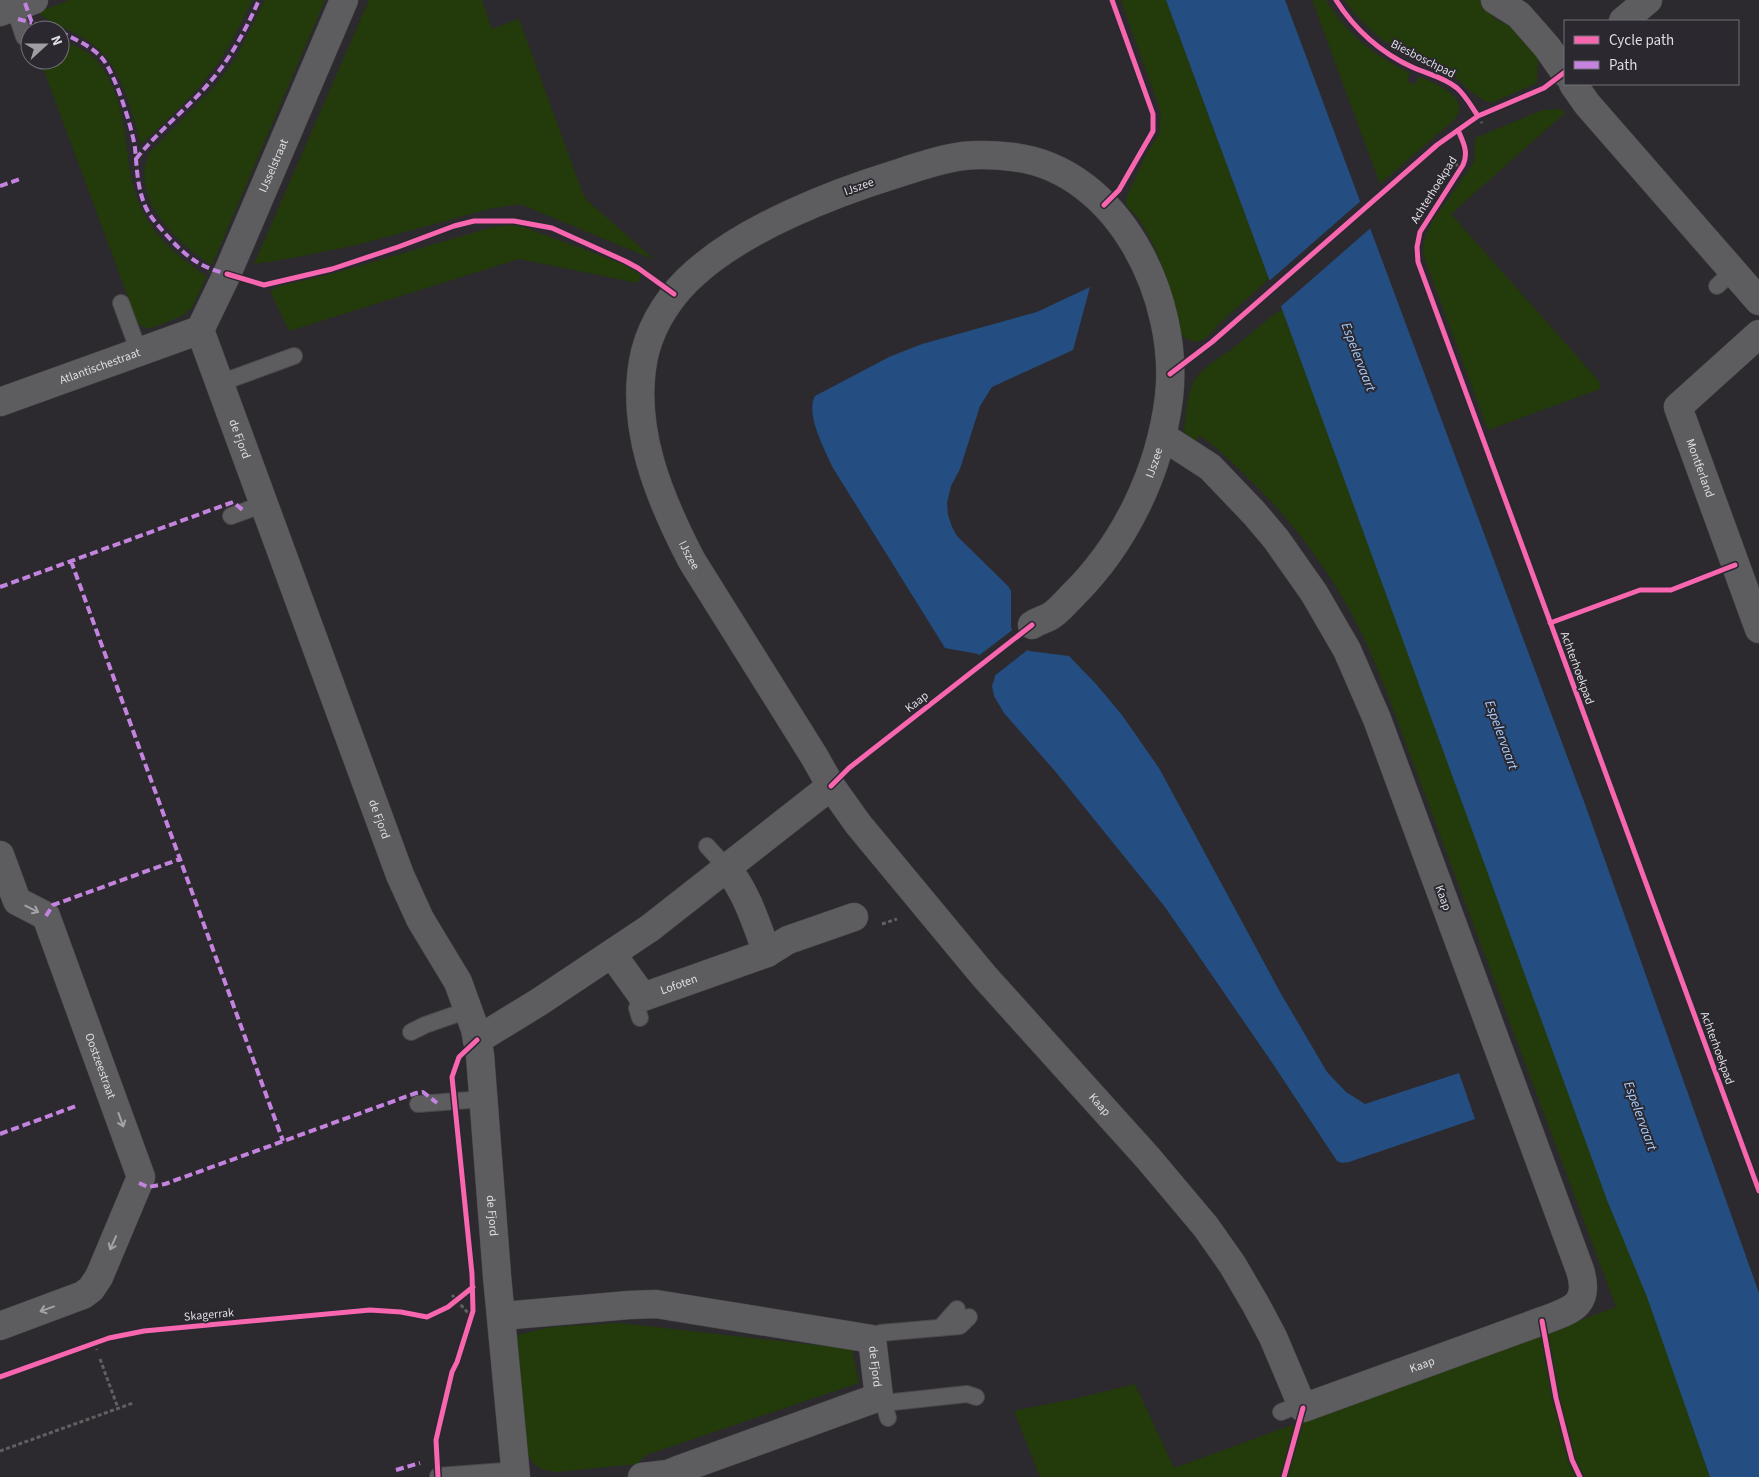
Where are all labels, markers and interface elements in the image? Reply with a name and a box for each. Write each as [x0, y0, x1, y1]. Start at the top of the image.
north arrow [20, 20, 70, 70]
legend [1564, 20, 1739, 85]
text: Cycle path [1609, 30, 1674, 51]
text: N [45, 33, 67, 49]
street label: Biesboschpad [1388, 35, 1458, 83]
text: Path [1609, 55, 1637, 76]
street label: IJsselstraat [254, 136, 292, 195]
street label: Achterhoekpad [1406, 153, 1462, 227]
street label: IJszee [842, 174, 876, 200]
water label: Espelervaart [1336, 320, 1380, 395]
street label: Atlantischestraat [57, 344, 143, 388]
street label: de Fjord [225, 417, 255, 461]
street label: Montferland [1682, 436, 1719, 500]
street label: IJszee [1141, 446, 1167, 480]
street label: IJszee [674, 538, 704, 573]
street label: Achterhoekpad [1556, 629, 1598, 707]
street label: Kaap [902, 687, 933, 717]
water label: Espelervaart [1479, 698, 1523, 773]
street label: de Fjord [364, 797, 395, 841]
street label: Kaap [1431, 883, 1455, 913]
one-way arrow [24, 905, 39, 914]
street label: Lofoten [658, 970, 700, 999]
street label: Achterhoekpad [1696, 1009, 1738, 1087]
street label: Oostzeestraat [81, 1030, 120, 1101]
water label: Espelervaart [1618, 1079, 1662, 1154]
street label: Kaap [1085, 1089, 1115, 1120]
one-way arrow [117, 1111, 126, 1127]
street label: de Fjord [482, 1194, 502, 1237]
one-way arrow [108, 1235, 118, 1250]
street label: Skagerrak [183, 1304, 235, 1326]
one-way arrow [39, 1305, 55, 1314]
street label: de Fjord [864, 1345, 886, 1388]
street label: Kaap [1407, 1352, 1437, 1377]

